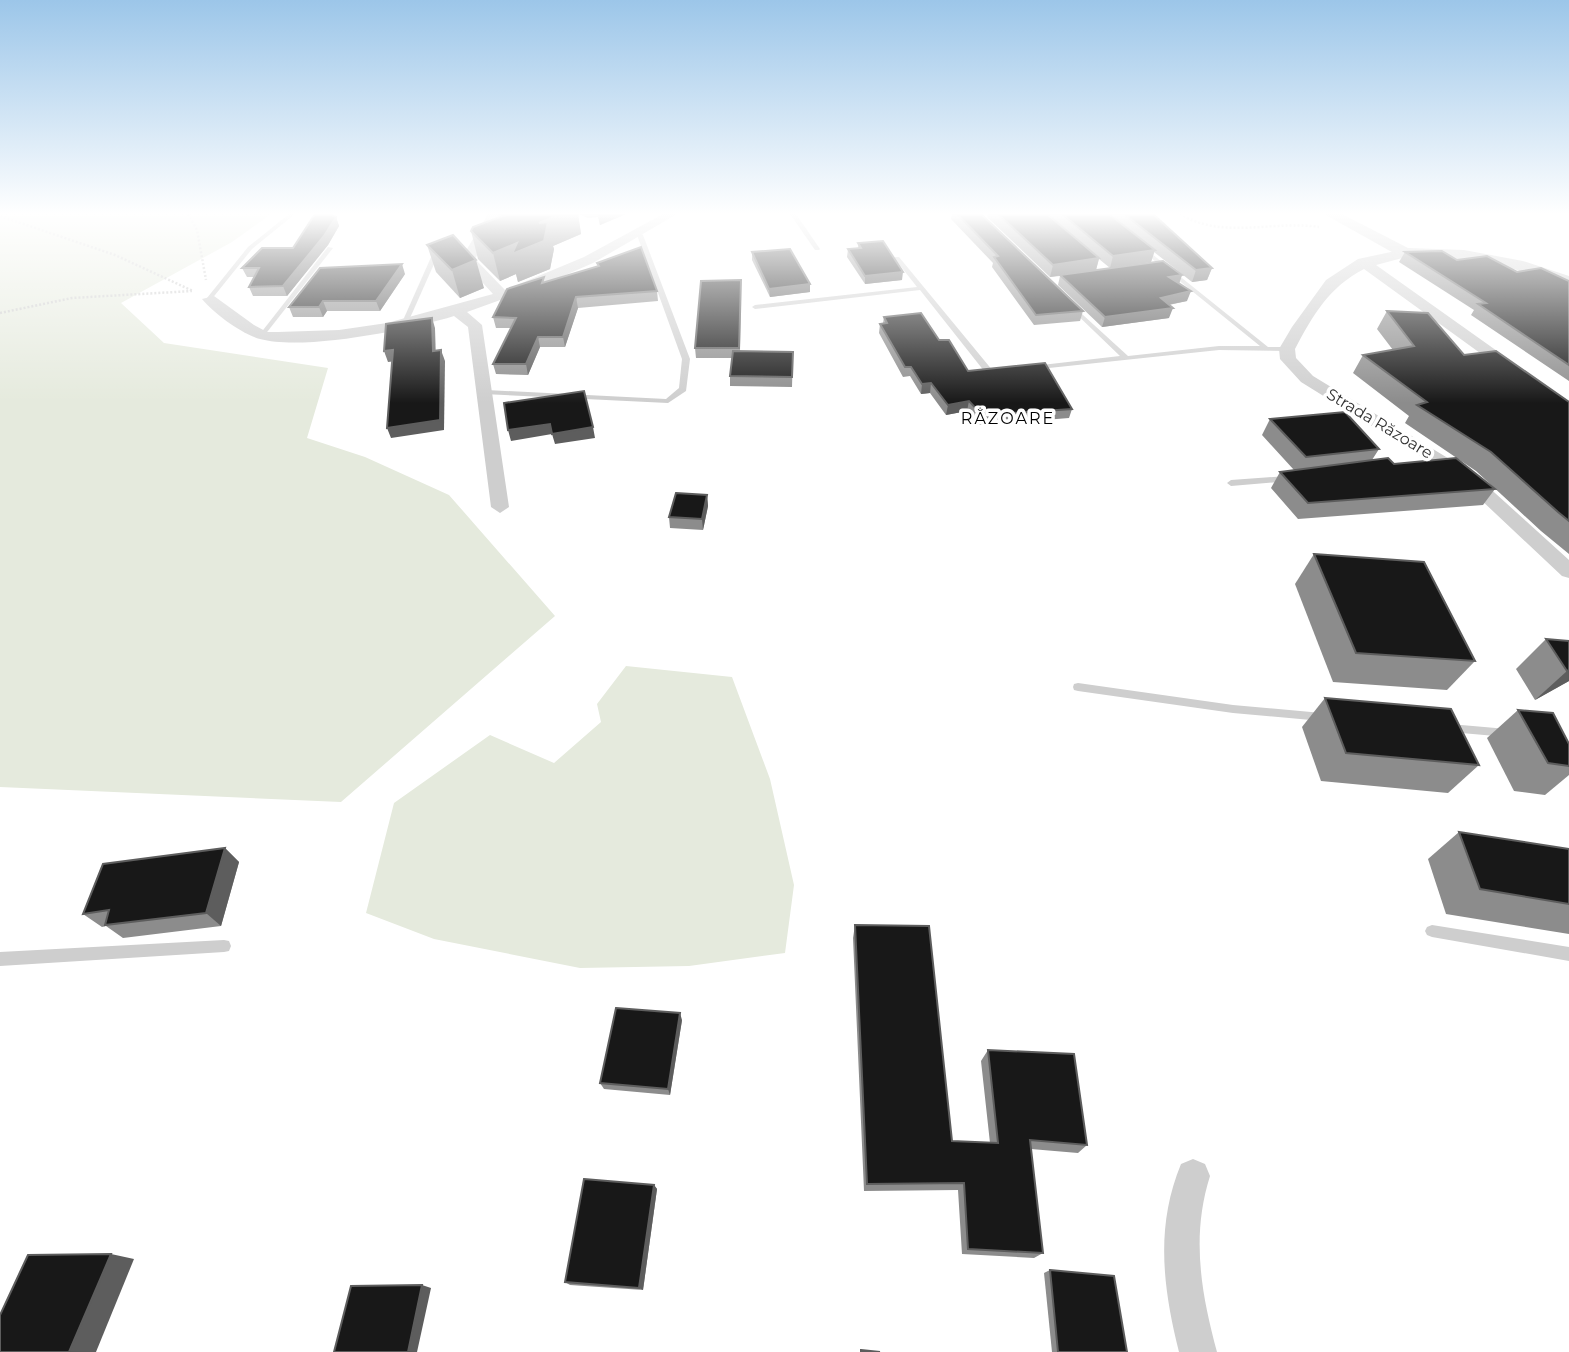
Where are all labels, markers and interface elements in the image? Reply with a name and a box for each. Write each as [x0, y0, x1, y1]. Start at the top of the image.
street label: Strada Răzoare [1323, 384, 1436, 463]
district label: RĂZOARE [961, 409, 1055, 428]

